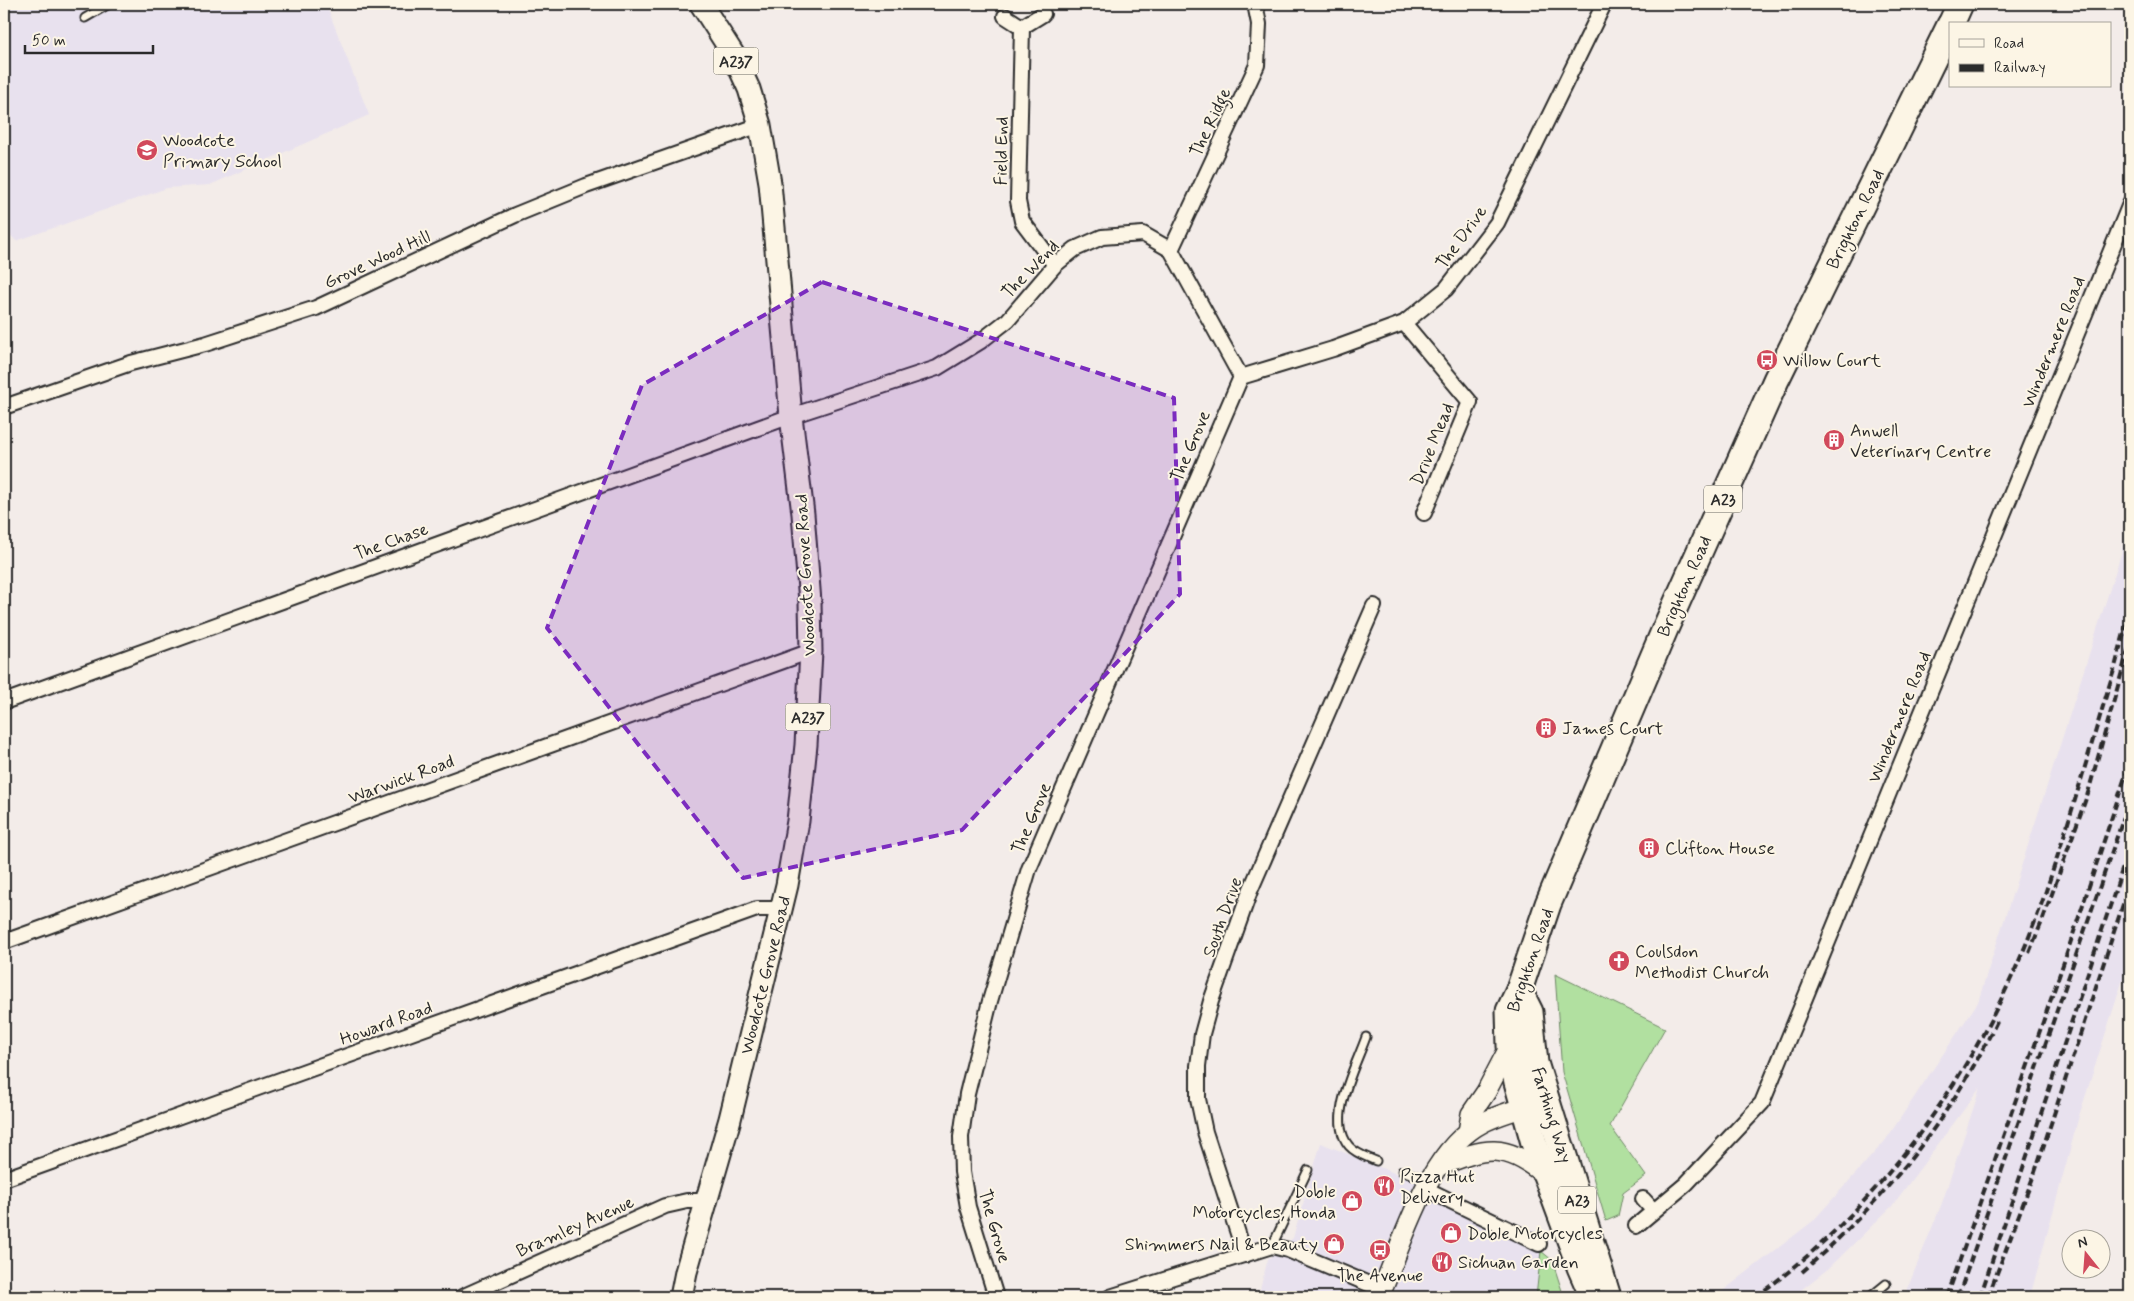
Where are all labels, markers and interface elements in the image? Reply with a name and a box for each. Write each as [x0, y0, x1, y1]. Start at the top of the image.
scale bar [25, 22, 152, 54]
legend [1949, 22, 2112, 88]
text: 50 m [32, 31, 66, 51]
text: Road [1994, 34, 2024, 54]
road number: A237 [714, 48, 758, 74]
text: Railway [1994, 58, 2046, 78]
street label: The Ridge [1184, 84, 1239, 162]
street label: Field End [989, 116, 1015, 186]
place label: Woodcote Primary School [163, 129, 282, 174]
school or university icon: Woodcote Primary School [135, 138, 159, 162]
street label: Brighton Road [1821, 165, 1891, 274]
street label: The Drive [1430, 201, 1493, 274]
street label: Grove Wood Hill [320, 225, 434, 295]
street label: The Wend [997, 235, 1065, 304]
street label: Windermere Road [2017, 273, 2091, 412]
bus stop icon: Willow Court [1755, 348, 1779, 372]
place label: Willow Court [1783, 349, 1882, 373]
street label: Drive Mead [1406, 400, 1460, 489]
street label: The Grove [1165, 407, 1217, 486]
place label: Anwell Veterinary Centre [1850, 419, 1991, 464]
building icon: Anwell Veterinary Centre [1822, 428, 1846, 452]
road number: A23 [1704, 486, 1742, 512]
street label: Woodcote Grove Road [790, 493, 822, 657]
street label: The Chase [351, 517, 432, 566]
street label: Brighton Road [1652, 532, 1719, 641]
street label: Windermere Road [1863, 648, 1937, 787]
road number: A237 [786, 704, 830, 730]
building icon: James Court [1534, 716, 1558, 740]
place label: James Court [1562, 717, 1663, 741]
street label: Warwick Road [345, 750, 458, 810]
street label: The Grove [1006, 779, 1058, 858]
building icon: Clifton House [1637, 836, 1661, 860]
place label: Clifton House [1665, 837, 1775, 861]
street label: South Drive [1197, 874, 1249, 961]
street label: Woodcote Grove Road [735, 894, 797, 1057]
street label: Brighton Road [1502, 905, 1561, 1016]
place label: Coulsdon Methodist Church [1635, 940, 1769, 985]
church icon: Coulsdon Methodist Church [1607, 949, 1631, 973]
street label: Howard Road [337, 996, 436, 1052]
street label: Farthing Way [1523, 1064, 1577, 1167]
place label: Pizza Hut Delivery [1400, 1165, 1475, 1210]
restaurant icon: Pizza Hut Delivery [1372, 1174, 1396, 1198]
place label: Doble Motorcycles, Honda [1193, 1180, 1336, 1225]
road number: A23 [1558, 1186, 1596, 1214]
street label: The Grove [972, 1187, 1016, 1266]
shop icon: Doble Motorcycles, Honda [1340, 1189, 1364, 1213]
street label: Bramley Avenue [513, 1190, 638, 1264]
shop icon: Doble Motorcycles [1439, 1221, 1463, 1245]
place label: Doble Motorcycles [1467, 1222, 1603, 1246]
north arrow [2062, 1228, 2112, 1278]
shop icon: Shimmers Nail & Beauty [1322, 1232, 1346, 1256]
place label: Shimmers Nail & Beauty [1125, 1233, 1318, 1257]
text: N [2075, 1233, 2090, 1252]
bus stop icon: The Avenue [1368, 1238, 1392, 1262]
restaurant icon: Sichuan Garden [1430, 1250, 1454, 1274]
place label: Sichuan Garden [1458, 1251, 1579, 1275]
place label: The Avenue [1337, 1264, 1423, 1288]

